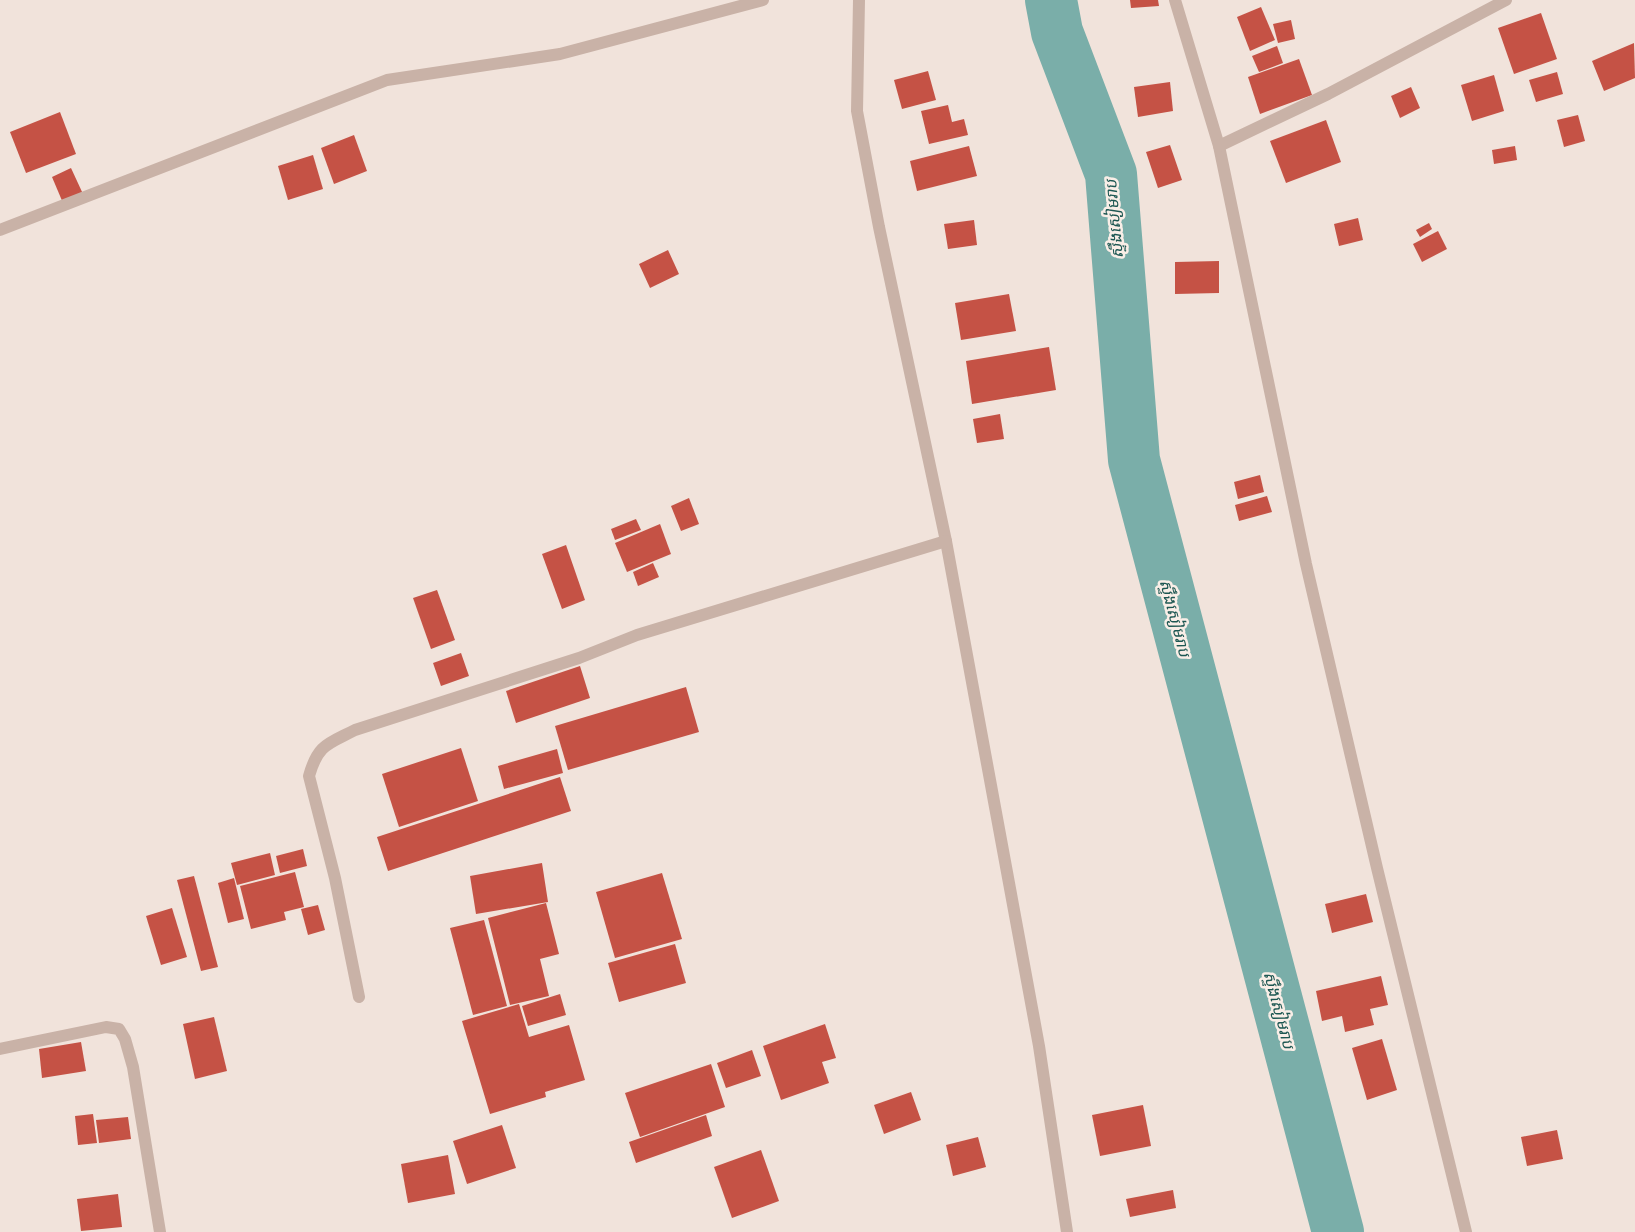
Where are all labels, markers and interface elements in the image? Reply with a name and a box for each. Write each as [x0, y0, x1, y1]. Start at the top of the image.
water label: ស្ទឹងសៀមរាប [1099, 177, 1129, 259]
water label: ស្ទឹងសៀមរាប [1154, 577, 1197, 661]
water label: ស្ទឹងសៀមរាប [1258, 969, 1301, 1053]

